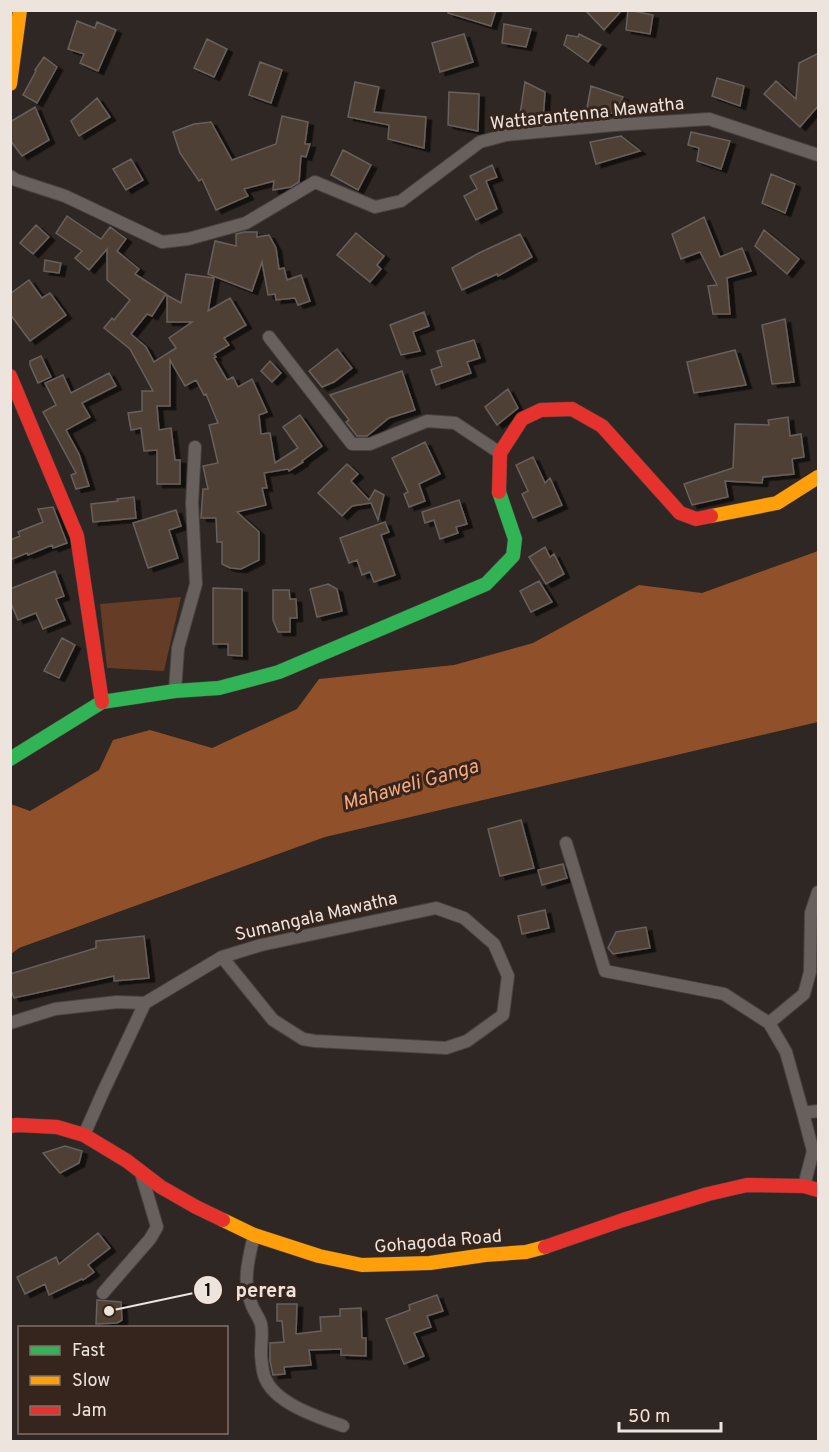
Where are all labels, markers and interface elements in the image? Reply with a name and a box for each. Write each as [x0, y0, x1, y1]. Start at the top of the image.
street label: Wattarantenna Mawatha [489, 93, 685, 136]
water label: Mahaweli Ganga [340, 754, 482, 818]
street label: Sumangala Mawatha [233, 888, 400, 947]
street label: Gohagoda Road [373, 1225, 503, 1260]
callout: perera [193, 1271, 308, 1309]
text: perera [235, 1279, 297, 1305]
text: 1 [204, 1280, 212, 1303]
legend [18, 1326, 228, 1434]
text: Fast [72, 1340, 105, 1363]
text: Slow [72, 1370, 110, 1393]
scale bar [619, 1395, 721, 1433]
text: Jam [72, 1400, 107, 1423]
text: 50 m [628, 1406, 670, 1429]

